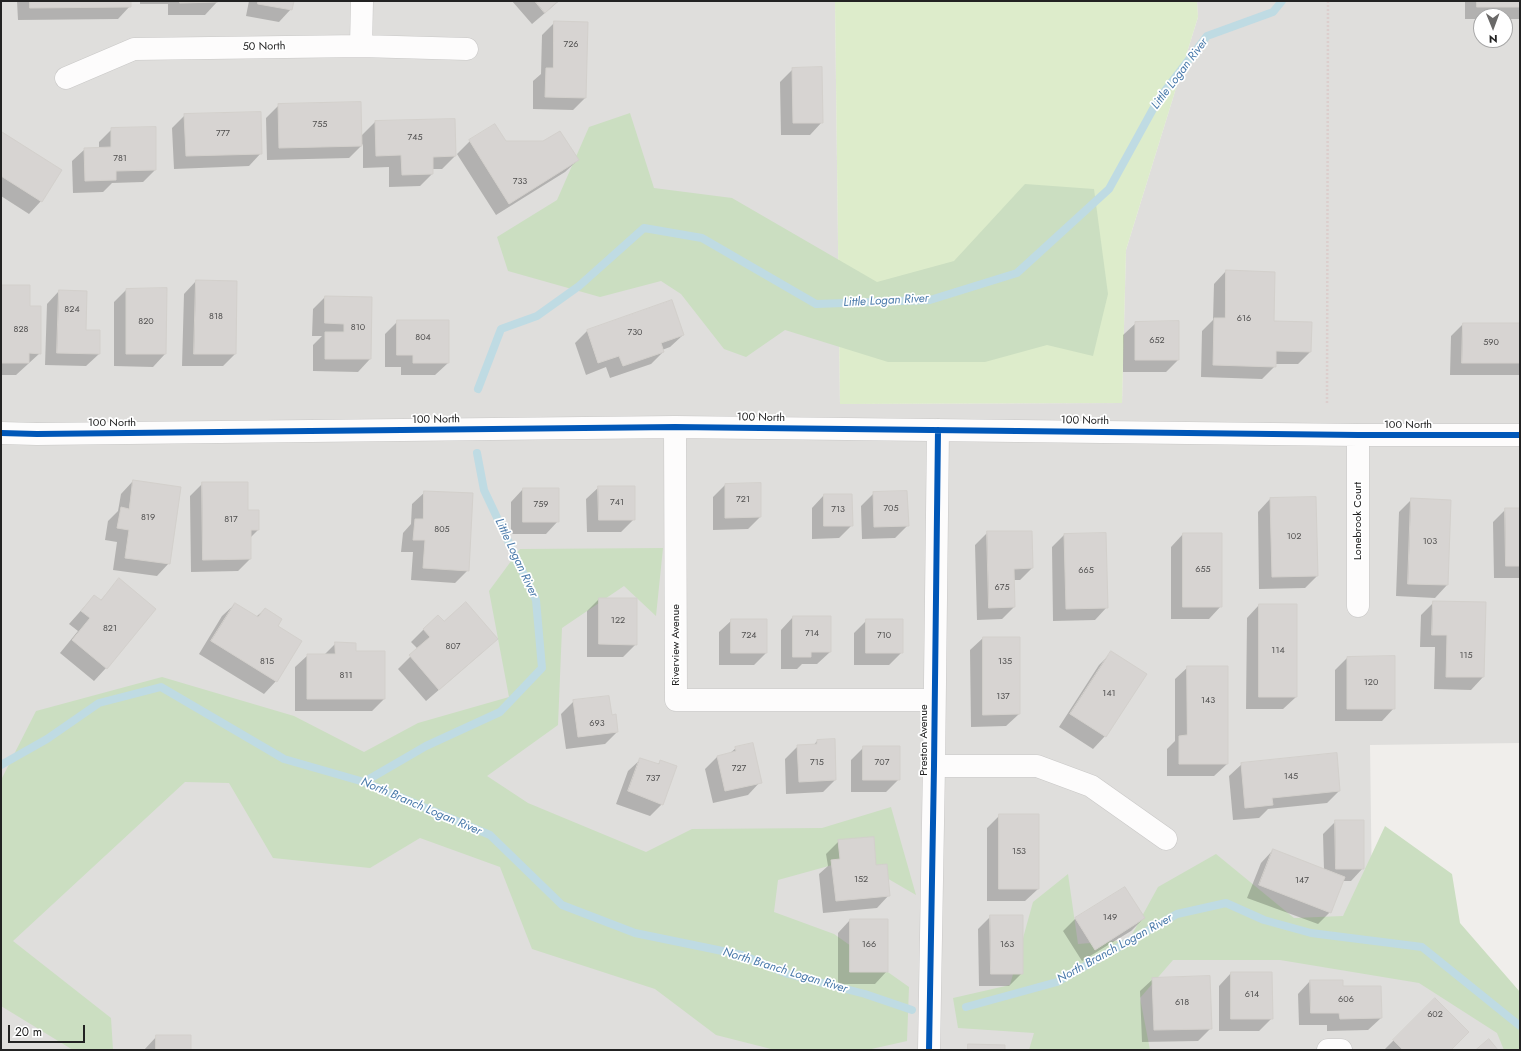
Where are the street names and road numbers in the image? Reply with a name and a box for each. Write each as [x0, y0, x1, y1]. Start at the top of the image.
street label: 50 North [242, 40, 286, 54]
street label: 100 North [737, 411, 785, 425]
street label: 100 North [412, 413, 460, 427]
street label: 100 North [1061, 414, 1109, 428]
street label: 100 North [88, 416, 136, 430]
street label: 100 North [1384, 418, 1432, 432]
street label: Lonebrook Court [1351, 482, 1365, 560]
street label: Riverview Avenue [669, 604, 683, 686]
street label: Preston Avenue [917, 704, 931, 776]

